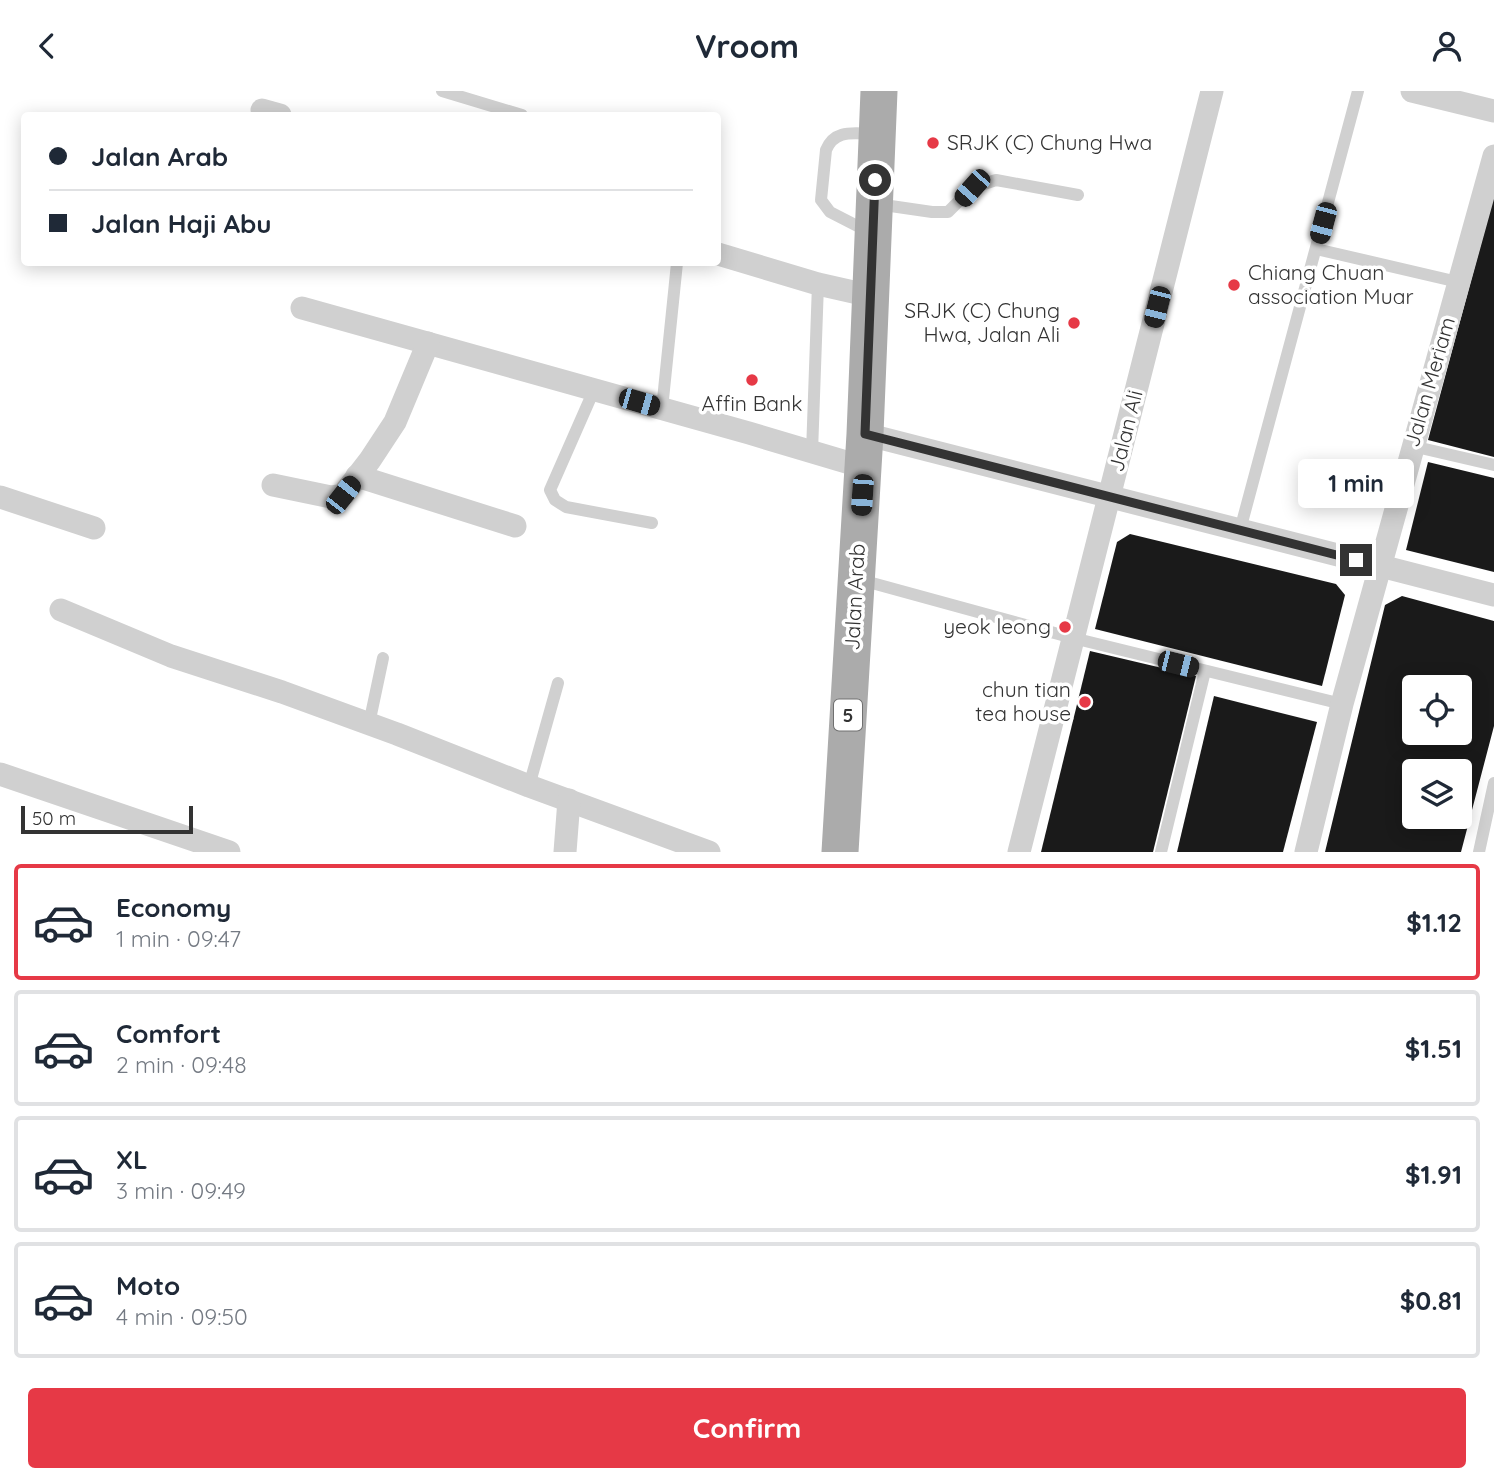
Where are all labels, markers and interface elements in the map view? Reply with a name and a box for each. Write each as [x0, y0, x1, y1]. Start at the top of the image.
text: Vroom [695, 26, 799, 66]
icon: back [28, 27, 66, 65]
icon: person [1428, 27, 1466, 65]
place label: SRJK (C) Chung Hwa [947, 129, 1152, 155]
marker: SRJK (C) Chung Hwa [925, 135, 941, 151]
text: Jalan Arab [91, 140, 228, 173]
route start [859, 164, 891, 196]
car [951, 165, 994, 211]
car [1308, 200, 1339, 246]
text: Jalan Haji Abu [91, 207, 272, 240]
place label: Chiang Chuan association Muar [1248, 259, 1414, 309]
marker: Chiang Chuan association Muar [1226, 277, 1242, 293]
car [1142, 284, 1173, 330]
place label: SRJK (C) Chung Hwa, Jalan Ali [904, 297, 1060, 347]
street label: Jalan Meriam [1398, 314, 1460, 450]
marker: SRJK (C) Chung Hwa, Jalan Ali [1066, 315, 1082, 331]
marker: Affin Bank [744, 372, 760, 388]
car [616, 386, 663, 418]
street label: Jalan Ali [1102, 387, 1148, 474]
place label: Affin Bank [702, 390, 802, 416]
callout: 1 min [1298, 459, 1414, 507]
text: 1 min [1328, 469, 1384, 498]
car [322, 472, 365, 518]
car [851, 473, 874, 517]
street label: Jalan Arab [838, 543, 870, 651]
route end [1340, 544, 1372, 576]
place label: yeok leong [943, 613, 1051, 639]
marker: yeok leong [1057, 619, 1073, 635]
car [1156, 649, 1201, 679]
map controls [1402, 675, 1472, 829]
button: locate [1402, 675, 1472, 745]
place label: chun tian tea house [975, 676, 1071, 726]
marker: chun tian tea house [1077, 694, 1093, 710]
road number: 5 [834, 699, 862, 730]
button: layers [1402, 759, 1472, 829]
scale bar [21, 803, 192, 835]
text: 50 m [32, 806, 76, 830]
icon: car [32, 891, 95, 954]
text: Economy [116, 891, 231, 924]
text: $1.12 [1406, 906, 1462, 939]
text: 1 min · 09:47 [116, 924, 241, 953]
icon: car [32, 1017, 95, 1080]
text: Comfort [116, 1017, 221, 1050]
text: $1.51 [1405, 1032, 1462, 1065]
text: 2 min · 09:48 [116, 1050, 247, 1079]
icon: car [32, 1143, 95, 1206]
text: XL [116, 1143, 148, 1176]
text: $1.91 [1405, 1158, 1462, 1191]
text: 3 min · 09:49 [116, 1176, 246, 1205]
icon: car [32, 1269, 95, 1332]
text: Moto [116, 1269, 180, 1302]
text: $0.81 [1400, 1284, 1462, 1317]
text: 4 min · 09:50 [116, 1302, 248, 1331]
button: Confirm [28, 1388, 1466, 1468]

